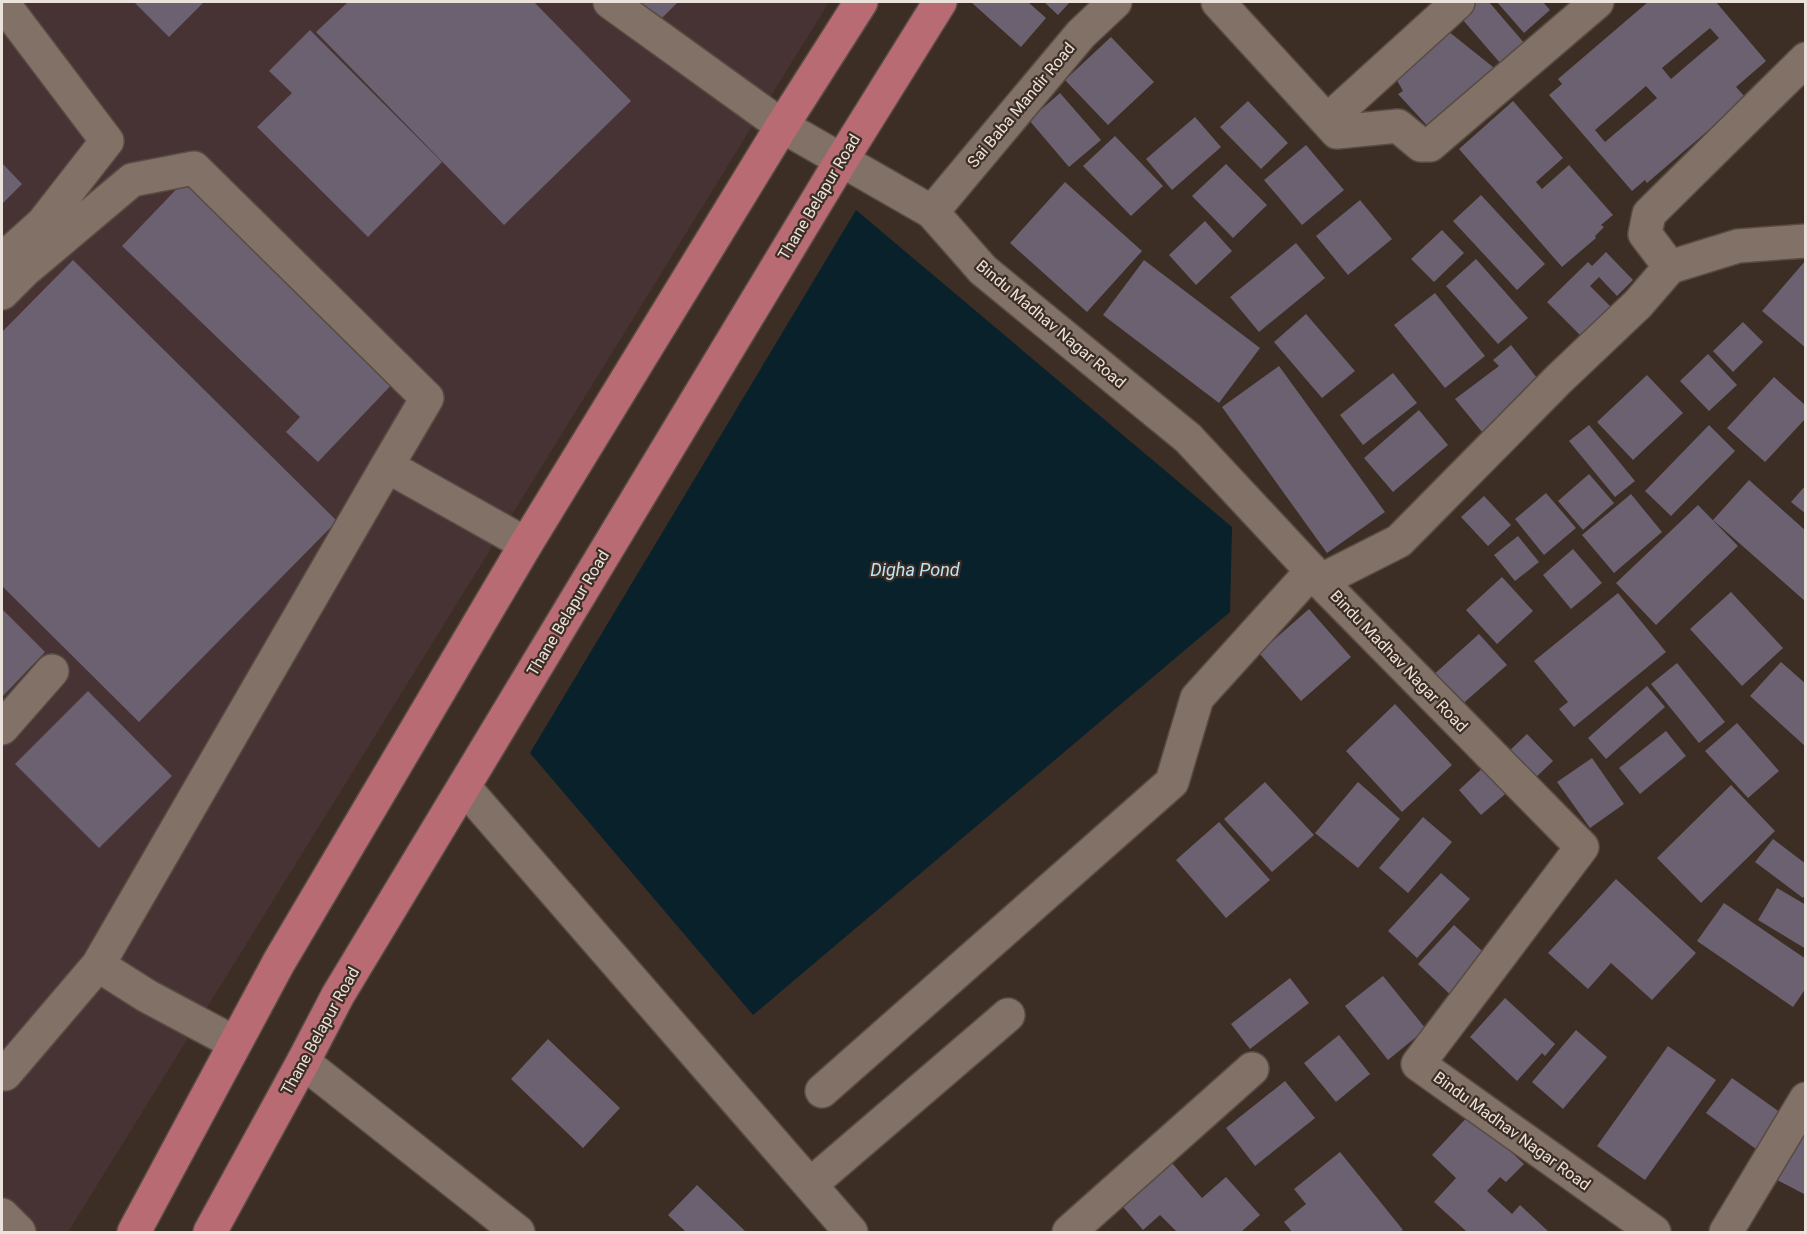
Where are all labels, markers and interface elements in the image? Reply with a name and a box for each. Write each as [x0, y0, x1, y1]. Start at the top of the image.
street label: Sai Baba Mandir Road [963, 39, 1079, 171]
street label: Thane Belapur Road [774, 131, 864, 263]
street label: Bindu Madhav Nagar Road [972, 256, 1130, 392]
street label: Thane Belapur Road [523, 547, 613, 679]
water label: Digha Pond [870, 559, 961, 580]
street label: Bindu Madhav Nagar Road [1326, 586, 1472, 736]
street label: Thane Belapur Road [277, 964, 363, 1098]
street label: Bindu Madhav Nagar Road [1430, 1068, 1594, 1194]

